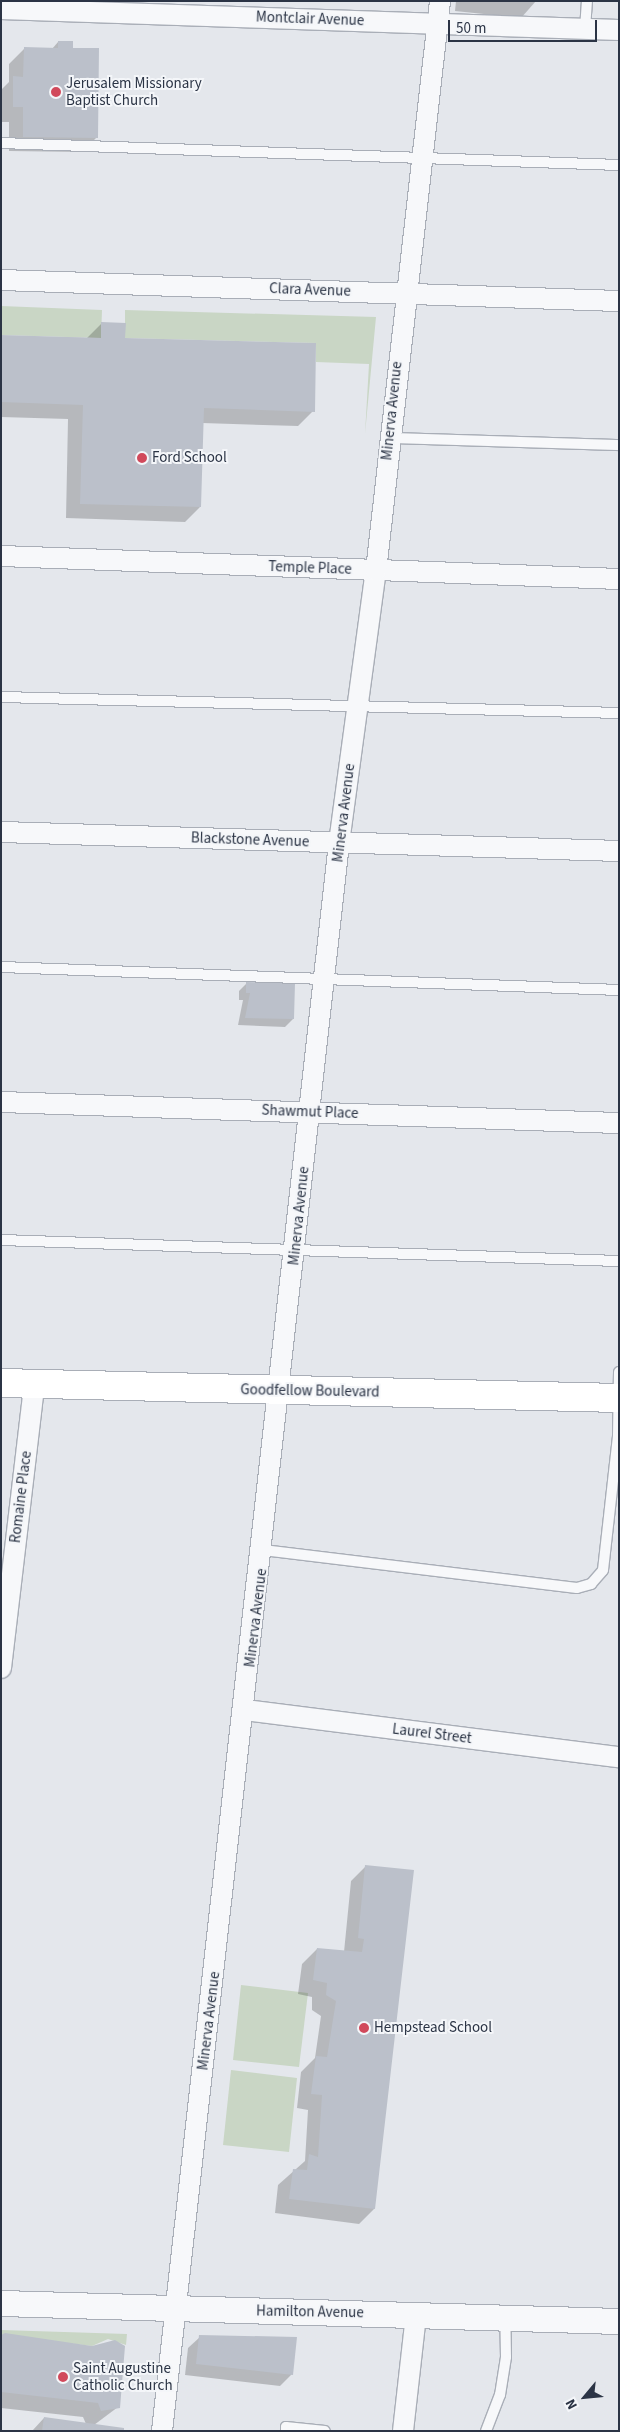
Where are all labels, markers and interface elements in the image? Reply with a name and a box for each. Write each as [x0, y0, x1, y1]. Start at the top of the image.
street label: Montclair Avenue [255, 8, 365, 30]
scale bar [450, 10, 599, 42]
text: 50 m [456, 18, 486, 39]
place label: Jerusalem Missionary Baptist Church [66, 74, 202, 109]
marker: Jerusalem Missionary Baptist Church [50, 86, 62, 98]
street label: Clara Avenue [269, 280, 351, 300]
street label: Minerva Avenue [378, 361, 406, 461]
place label: Ford School [152, 449, 227, 467]
marker: Ford School [136, 452, 148, 464]
street label: Temple Place [268, 558, 352, 578]
street label: Minerva Avenue [329, 763, 359, 863]
street label: Blackstone Avenue [191, 829, 309, 851]
street label: Shawmut Place [261, 1101, 359, 1123]
street label: Minerva Avenue [285, 1166, 313, 1266]
street label: Goodfellow Boulevard [240, 1381, 380, 1401]
street label: Romaine Place [6, 1450, 36, 1544]
street label: Minerva Avenue [241, 1568, 271, 1668]
street label: Laurel Street [391, 1720, 473, 1748]
street label: Minerva Avenue [194, 1971, 224, 2071]
place label: Hempstead School [374, 2019, 492, 2037]
marker: Hempstead School [358, 2022, 370, 2034]
street label: Hamilton Avenue [256, 2302, 364, 2322]
place label: Saint Augustine Catholic Church [73, 2359, 173, 2394]
marker: Saint Augustine Catholic Church [57, 2371, 69, 2383]
north arrow [560, 2372, 610, 2422]
text: N [561, 2395, 583, 2413]

